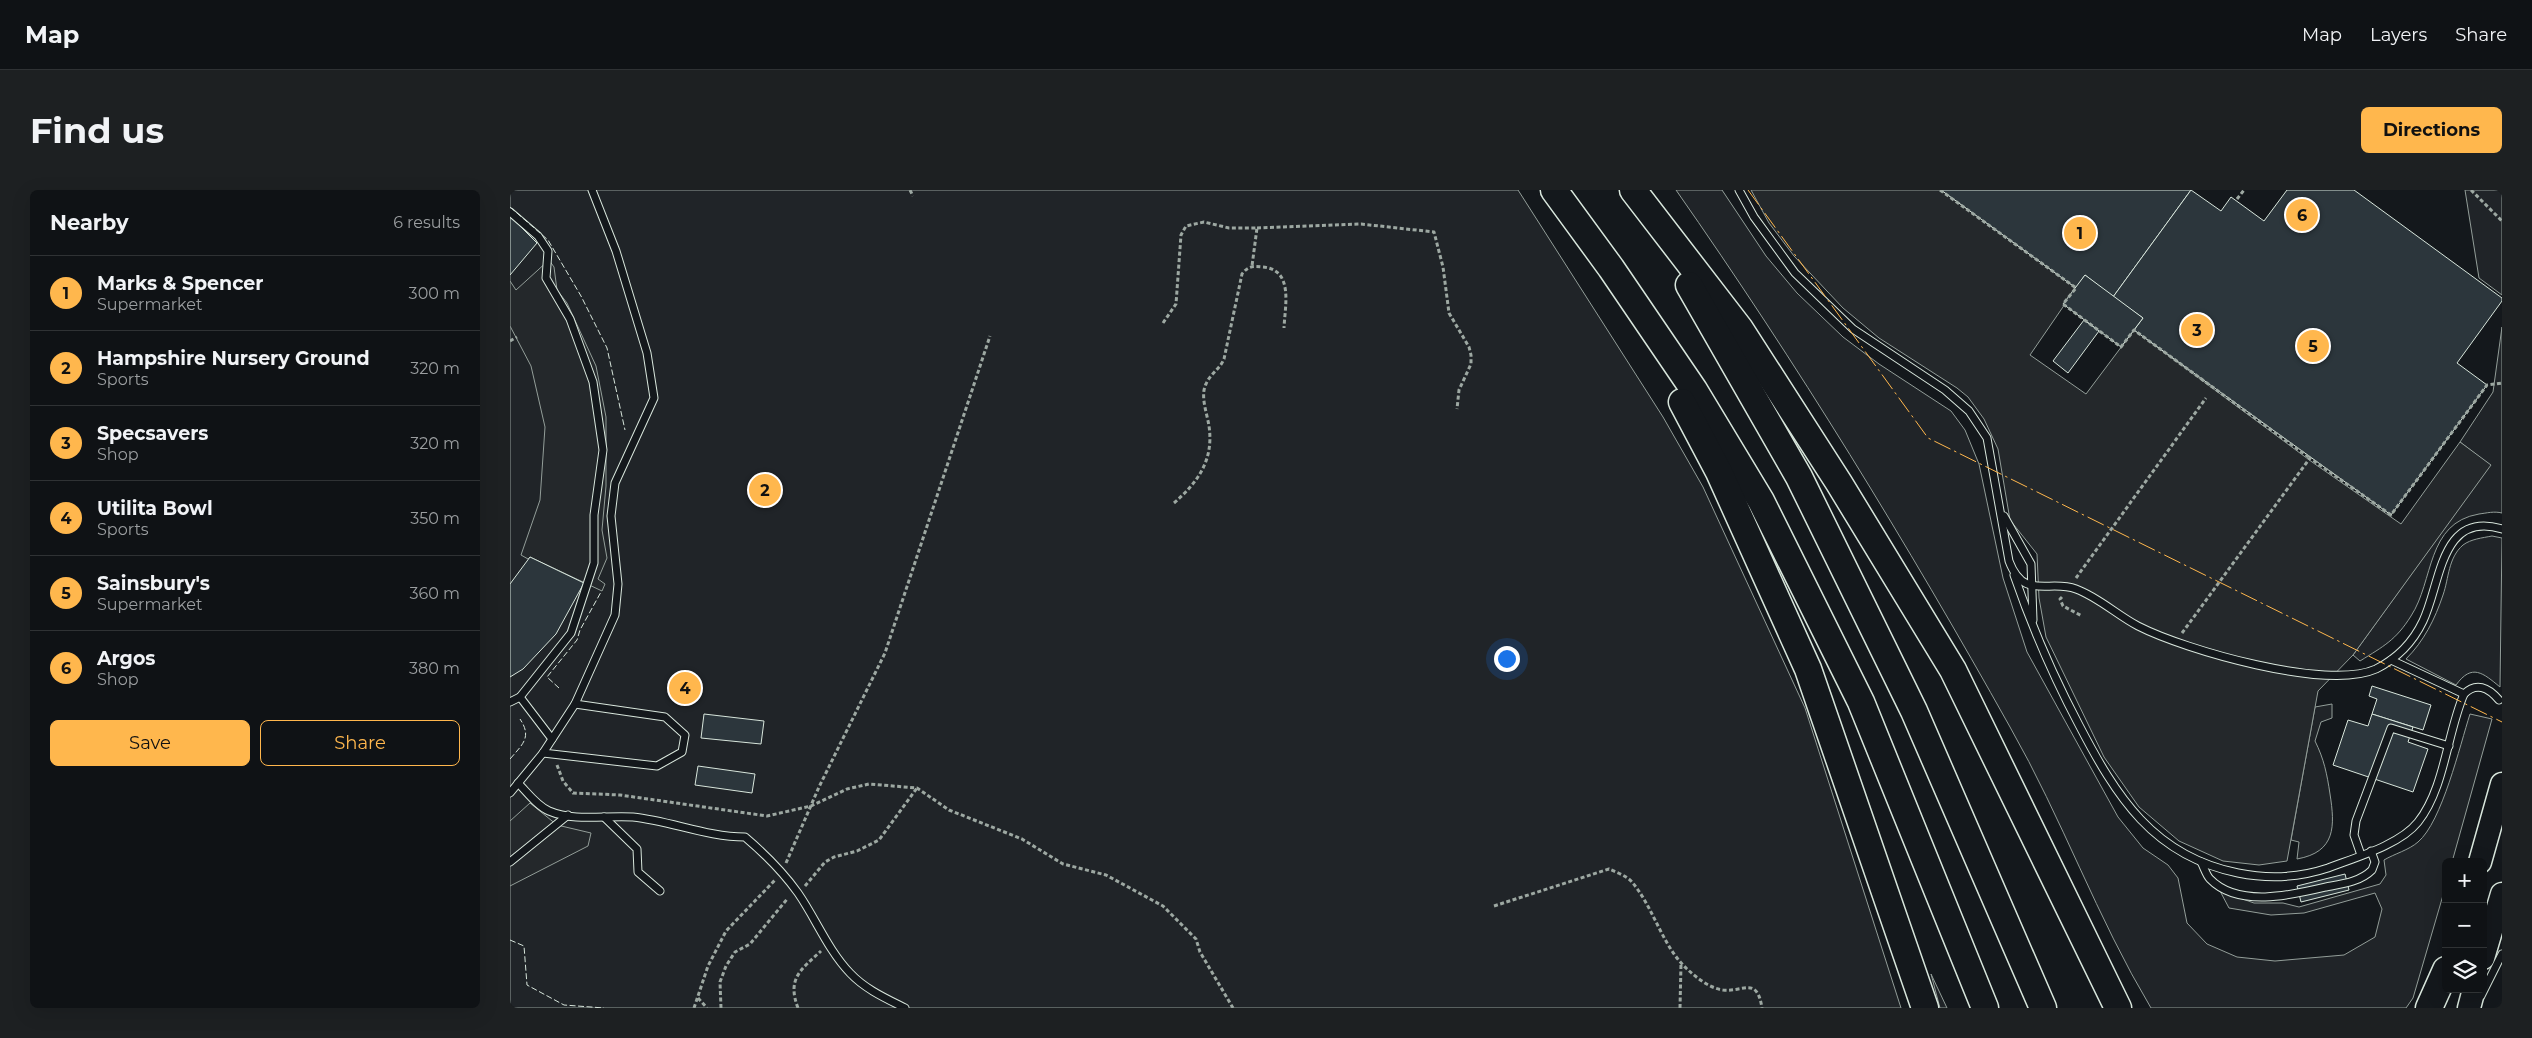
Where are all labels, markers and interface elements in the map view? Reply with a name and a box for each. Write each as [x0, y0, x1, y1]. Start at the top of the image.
text: Map [25, 20, 79, 49]
text: Map [2302, 24, 2342, 46]
text: Layers [2370, 24, 2427, 46]
text: Share [2455, 24, 2507, 46]
button: Directions [2361, 107, 2502, 153]
text: Find us [30, 109, 164, 152]
pin: 6 [2286, 196, 2318, 234]
text: Nearby [50, 210, 129, 235]
text: 6 results [393, 213, 460, 232]
pin: 1 [2064, 214, 2096, 252]
text: Marks & Spencer [97, 272, 263, 295]
text: 1 [63, 284, 69, 303]
text: 300 m [409, 284, 460, 303]
text: Supermarket [97, 295, 203, 314]
pin: 3 [2181, 311, 2213, 349]
pin: 5 [2297, 327, 2329, 365]
text: Hampshire Nursery Ground [97, 347, 370, 370]
text: 2 [61, 359, 71, 378]
text: 320 m [410, 359, 460, 378]
text: Sports [97, 370, 149, 389]
text: Specsavers [97, 422, 208, 445]
text: 3 [61, 434, 71, 453]
text: 320 m [410, 434, 460, 453]
text: Shop [97, 445, 139, 464]
pin: 2 [749, 471, 781, 509]
text: Utilita Bowl [97, 497, 213, 520]
text: 4 [60, 509, 72, 528]
text: 350 m [410, 509, 460, 528]
text: Sports [97, 520, 149, 539]
text: Sainsbury's [97, 572, 210, 595]
text: 5 [61, 584, 71, 603]
text: 360 m [409, 584, 460, 603]
text: Supermarket [97, 595, 203, 614]
your location [1494, 646, 1520, 672]
text: Argos [97, 647, 155, 670]
text: 6 [61, 659, 71, 678]
text: 380 m [409, 659, 460, 678]
pin: 4 [669, 669, 701, 707]
text: Shop [97, 670, 139, 689]
button: Save [50, 720, 250, 766]
button: Share [260, 720, 460, 766]
map controls [2442, 858, 2487, 993]
button: + [2442, 858, 2487, 903]
button: − [2442, 903, 2487, 948]
button: layers [2442, 948, 2487, 993]

